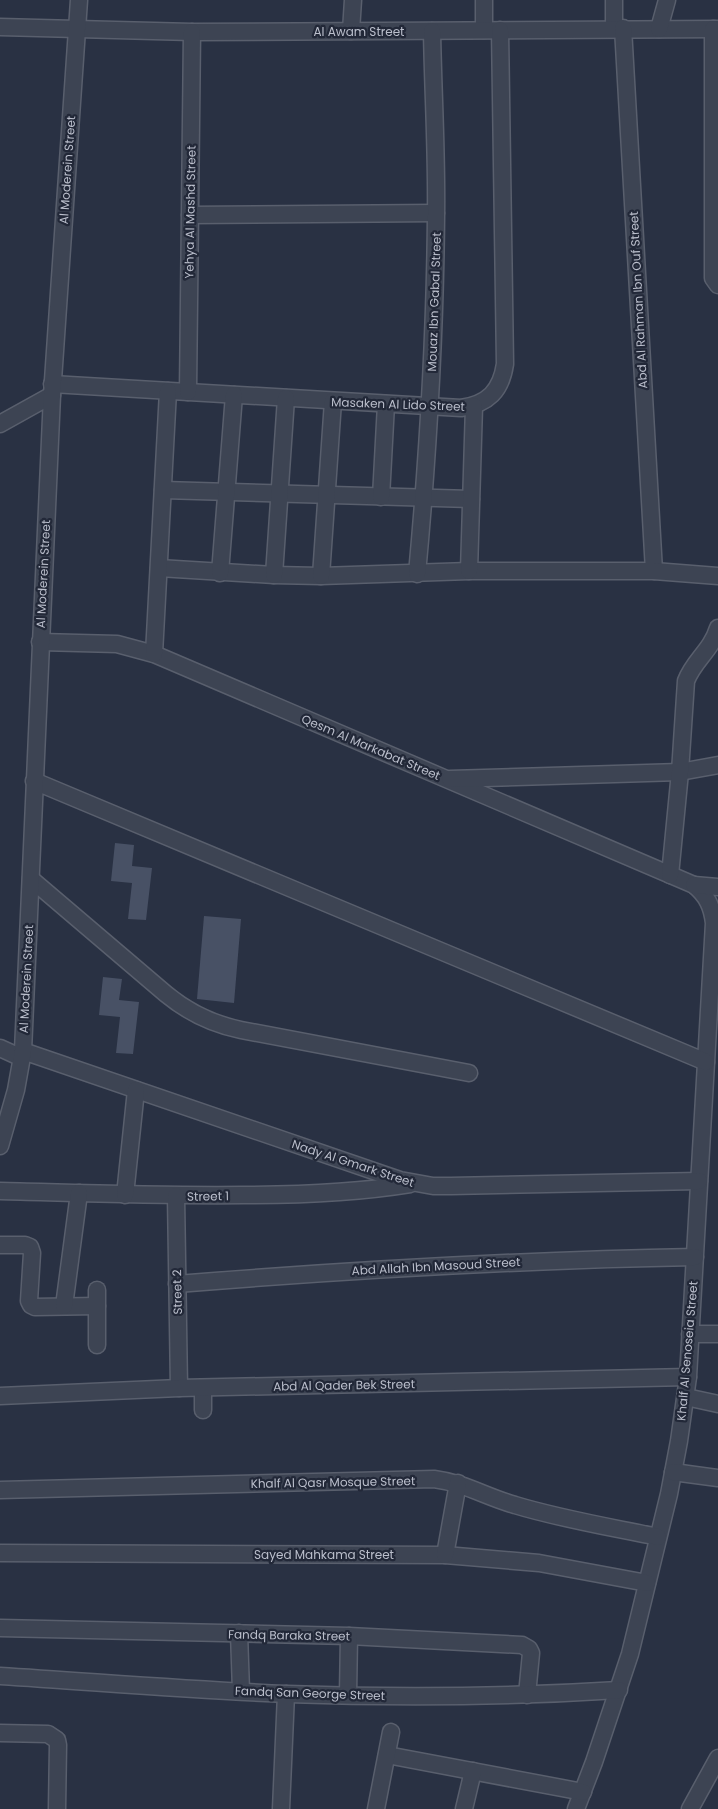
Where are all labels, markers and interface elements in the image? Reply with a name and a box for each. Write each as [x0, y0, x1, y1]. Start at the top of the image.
street label: Al Awam Street [314, 23, 405, 40]
street label: Al Moderein Street [55, 115, 79, 225]
street label: Yehya Al Mashd Street [180, 145, 200, 279]
street label: Abd Al Rahman Ibn Ouf Street [625, 211, 651, 389]
street label: Mouaz Ibn Gabal Street [423, 232, 445, 372]
street label: Masaken Al Lido Street [331, 393, 465, 415]
street label: Al Moderein Street [32, 519, 54, 629]
street label: Qesm Al Markabat Street [299, 710, 443, 784]
street label: Al Moderein Street [15, 924, 37, 1034]
street label: Nady Al Gmark Street [290, 1135, 416, 1191]
street label: Street 1 [187, 1187, 229, 1205]
street label: Abd Allah Ibn Masoud Street [351, 1253, 521, 1279]
street label: Street 2 [168, 1269, 186, 1315]
street label: Khalf Al Senoseia Street [672, 1280, 702, 1422]
street label: Abd Al Qader Bek Street [273, 1375, 415, 1395]
street label: Khalf Al Qasr Mosque Street [251, 1472, 415, 1492]
street label: Sayed Mahkama Street [254, 1546, 394, 1563]
street label: Fandq Baraka Street [228, 1625, 350, 1645]
street label: Fandq San George Street [235, 1682, 385, 1704]

